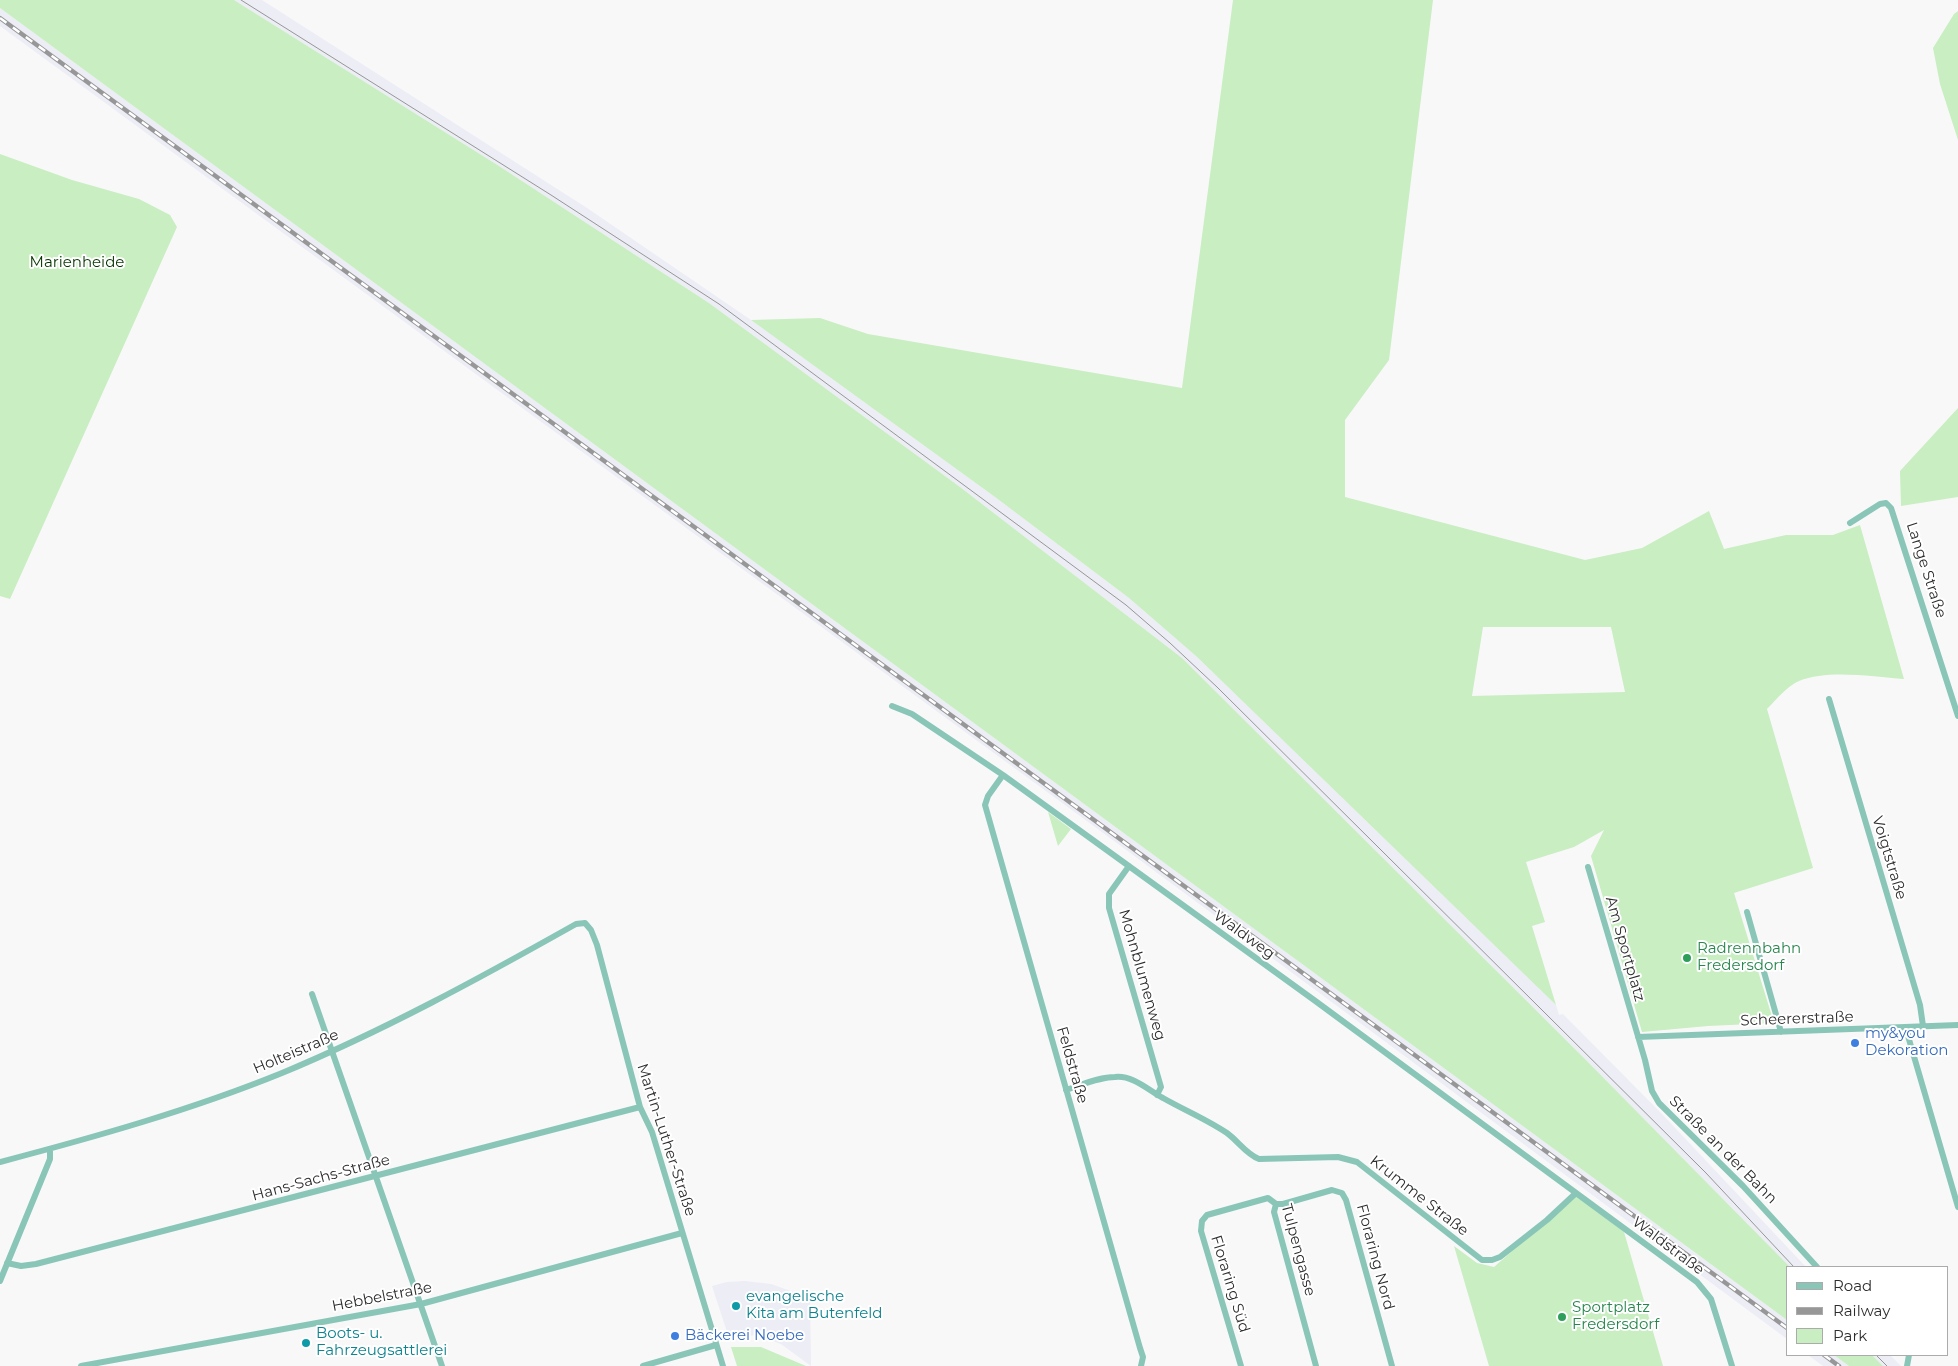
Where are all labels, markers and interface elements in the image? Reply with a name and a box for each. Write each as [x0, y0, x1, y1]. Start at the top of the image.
park label: Marienheide [30, 254, 124, 272]
street label: Lange Straße [1902, 520, 1950, 620]
street label: Voigtstraße [1868, 814, 1910, 902]
street label: Am Sportplatz [1601, 894, 1649, 1004]
street label: Mohnblumenweg [1115, 907, 1169, 1043]
street label: Waldweg [1210, 907, 1278, 963]
place label: Radrennbahn Fredersdorf [1697, 940, 1801, 975]
marker: Radrennbahn Fredersdorf [1681, 952, 1693, 964]
street label: Scheererstraße [1740, 1008, 1854, 1030]
street label: Feldstraße [1052, 1024, 1092, 1106]
place label: my&you Dekoration [1865, 1025, 1948, 1060]
street label: Holteistraße [251, 1026, 341, 1078]
marker: my&you Dekoration [1849, 1037, 1861, 1049]
street label: Martin-Luther-Straße [633, 1061, 699, 1219]
street label: Straße an der Bahn [1665, 1092, 1781, 1208]
street label: Hans-Sachs-Straße [250, 1151, 392, 1205]
street label: Krumme Straße [1366, 1152, 1472, 1240]
street label: Tulpengasse [1277, 1202, 1319, 1298]
street label: Floraring Nord [1352, 1202, 1398, 1312]
street label: Waldstraße [1628, 1213, 1708, 1279]
street label: Floraring Süd [1207, 1233, 1253, 1335]
legend [1786, 1266, 1948, 1356]
text: Road [1833, 1276, 1872, 1295]
street label: Hebbelstraße [330, 1278, 434, 1316]
place label: evangelische Kita am Butenfeld [746, 1288, 882, 1323]
place label: Sportplatz Fredersdorf [1572, 1299, 1659, 1334]
marker: evangelische Kita am Butenfeld [730, 1300, 742, 1312]
text: Railway [1833, 1301, 1890, 1320]
marker: Sportplatz Fredersdorf [1556, 1311, 1568, 1323]
place label: Boots- u. Fahrzeugsattlerei [316, 1325, 447, 1360]
text: Park [1833, 1326, 1867, 1345]
place label: Bäckerei Noebe [685, 1327, 804, 1345]
marker: Bäckerei Noebe [669, 1330, 681, 1342]
marker: Boots- u. Fahrzeugsattlerei [300, 1337, 312, 1349]

